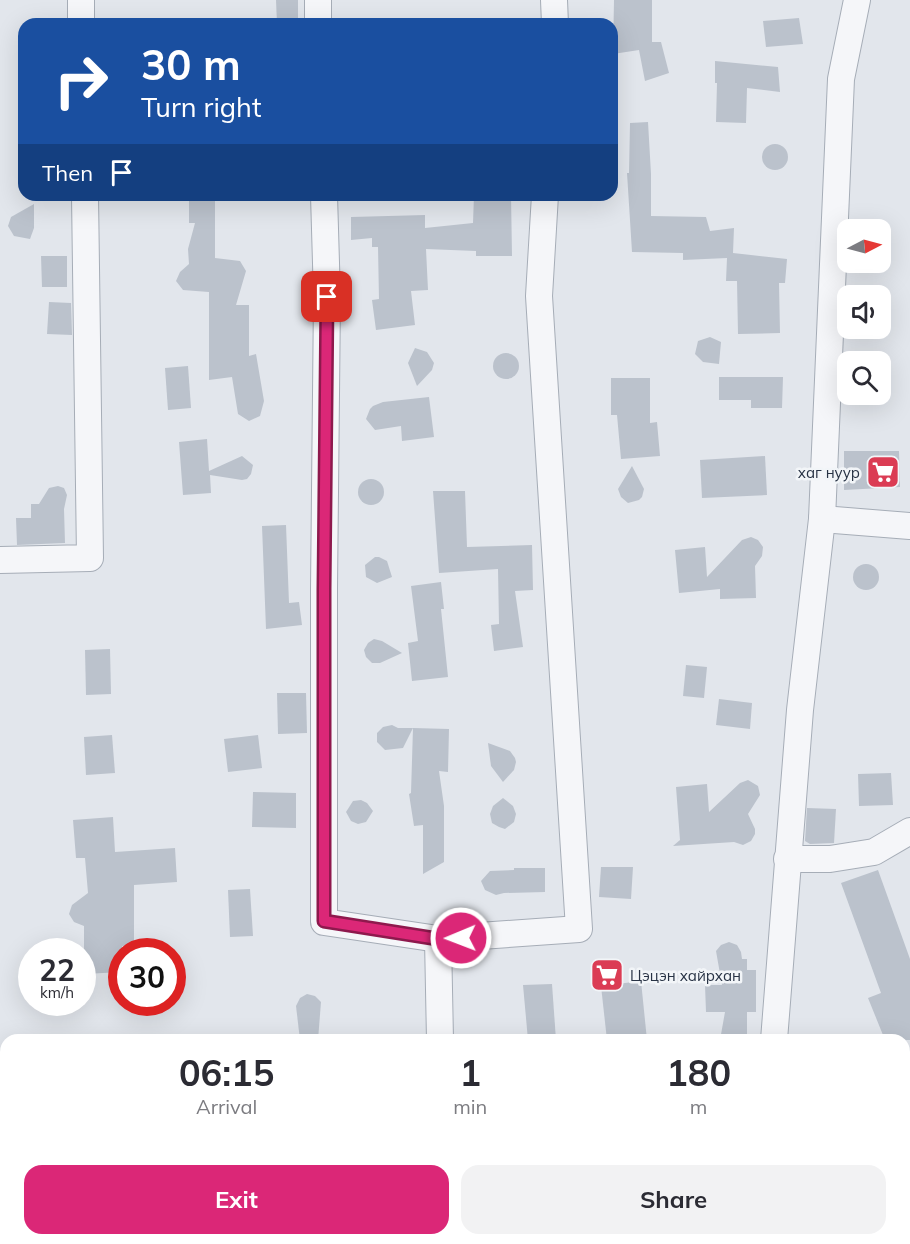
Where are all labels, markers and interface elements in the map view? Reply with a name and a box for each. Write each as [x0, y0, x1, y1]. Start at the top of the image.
text: 30 m [141, 38, 241, 91]
icon: right [42, 42, 120, 120]
text: Turn right [141, 90, 261, 124]
icon: arrive [105, 156, 138, 189]
text: Then [42, 159, 93, 187]
north arrow [837, 219, 891, 273]
map controls [837, 219, 891, 405]
pin [301, 271, 352, 322]
icon: arrive [310, 280, 343, 313]
button: sound [837, 285, 891, 339]
button: search [837, 351, 891, 405]
supermarket icon: хаг нуур [865, 454, 901, 490]
place label: хаг нуур [798, 463, 860, 482]
position arrow [429, 906, 493, 970]
speed limit sign: 30 [108, 938, 186, 1016]
text: 22 [39, 951, 75, 989]
supermarket icon: Цэцэн хайрхан [589, 957, 625, 993]
place label: Цэцэн хайрхан [630, 966, 741, 985]
text: km/h [40, 983, 74, 1002]
text: 06:15 [179, 1050, 274, 1095]
text: 1 [459, 1050, 481, 1095]
text: 180 [666, 1050, 731, 1095]
text: Arrival [196, 1094, 257, 1119]
text: min [453, 1094, 487, 1119]
text: m [690, 1094, 707, 1119]
button: Exit [24, 1165, 449, 1234]
button: Share [461, 1165, 886, 1234]

